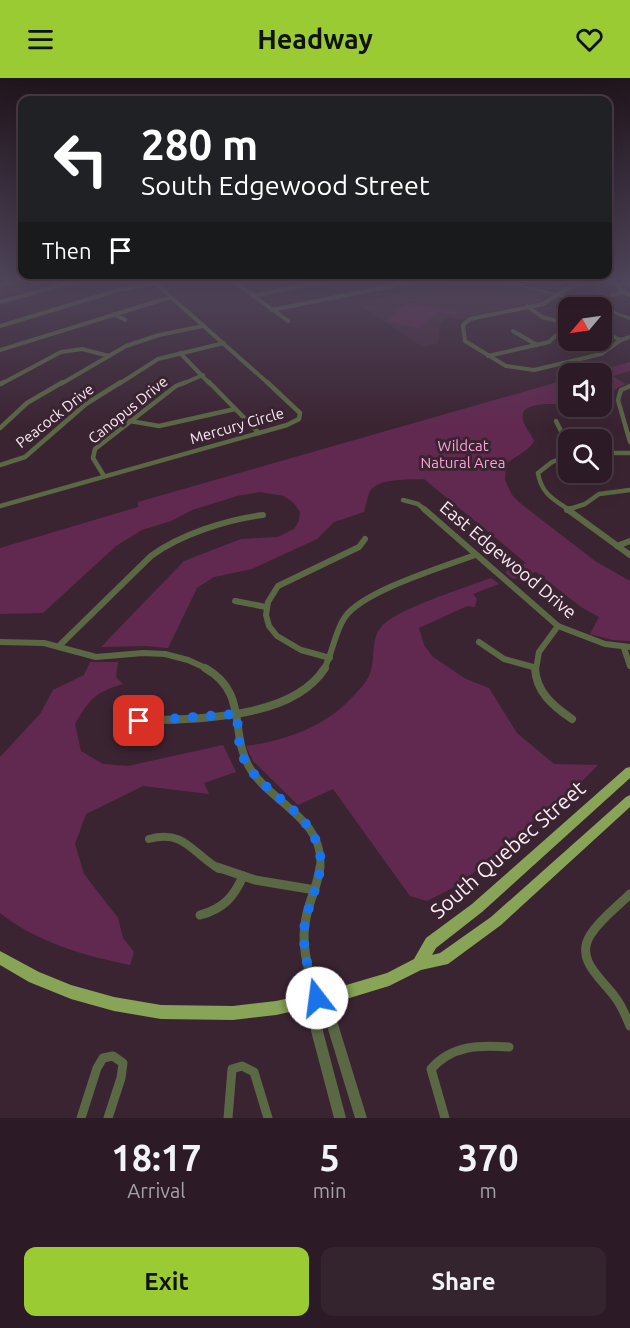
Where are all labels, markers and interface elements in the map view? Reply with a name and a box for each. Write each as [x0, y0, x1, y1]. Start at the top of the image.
icon: menu [24, 23, 57, 56]
icon: heart [573, 23, 606, 56]
text: Headway [257, 24, 373, 54]
icon: left [42, 120, 120, 198]
text: 280 m [141, 121, 258, 168]
text: South Edgewood Street [141, 170, 430, 200]
icon: arrive [104, 234, 137, 267]
text: Then [42, 238, 92, 263]
north arrow [558, 297, 612, 351]
map controls [558, 297, 612, 483]
button: sound [558, 363, 612, 417]
street label: Canopus Drive [85, 372, 171, 447]
street label: Peacock Drive [12, 380, 97, 451]
street label: Mercury Circle [188, 404, 286, 447]
button: search [558, 429, 612, 483]
park label: Wildcat Natural Area [420, 437, 506, 471]
street label: East Edgewood Drive [437, 497, 581, 622]
pin [113, 695, 164, 746]
icon: arrive [122, 704, 155, 737]
street label: South Quebec Street [425, 775, 590, 923]
position arrow [285, 966, 349, 1030]
text: 18:17 [111, 1137, 201, 1178]
text: 5 [319, 1137, 340, 1178]
text: 370 [458, 1137, 519, 1178]
text: Arrival [127, 1179, 186, 1202]
text: min [313, 1179, 346, 1202]
text: m [480, 1179, 497, 1202]
button: Exit [24, 1247, 309, 1316]
button: Share [321, 1247, 606, 1316]

